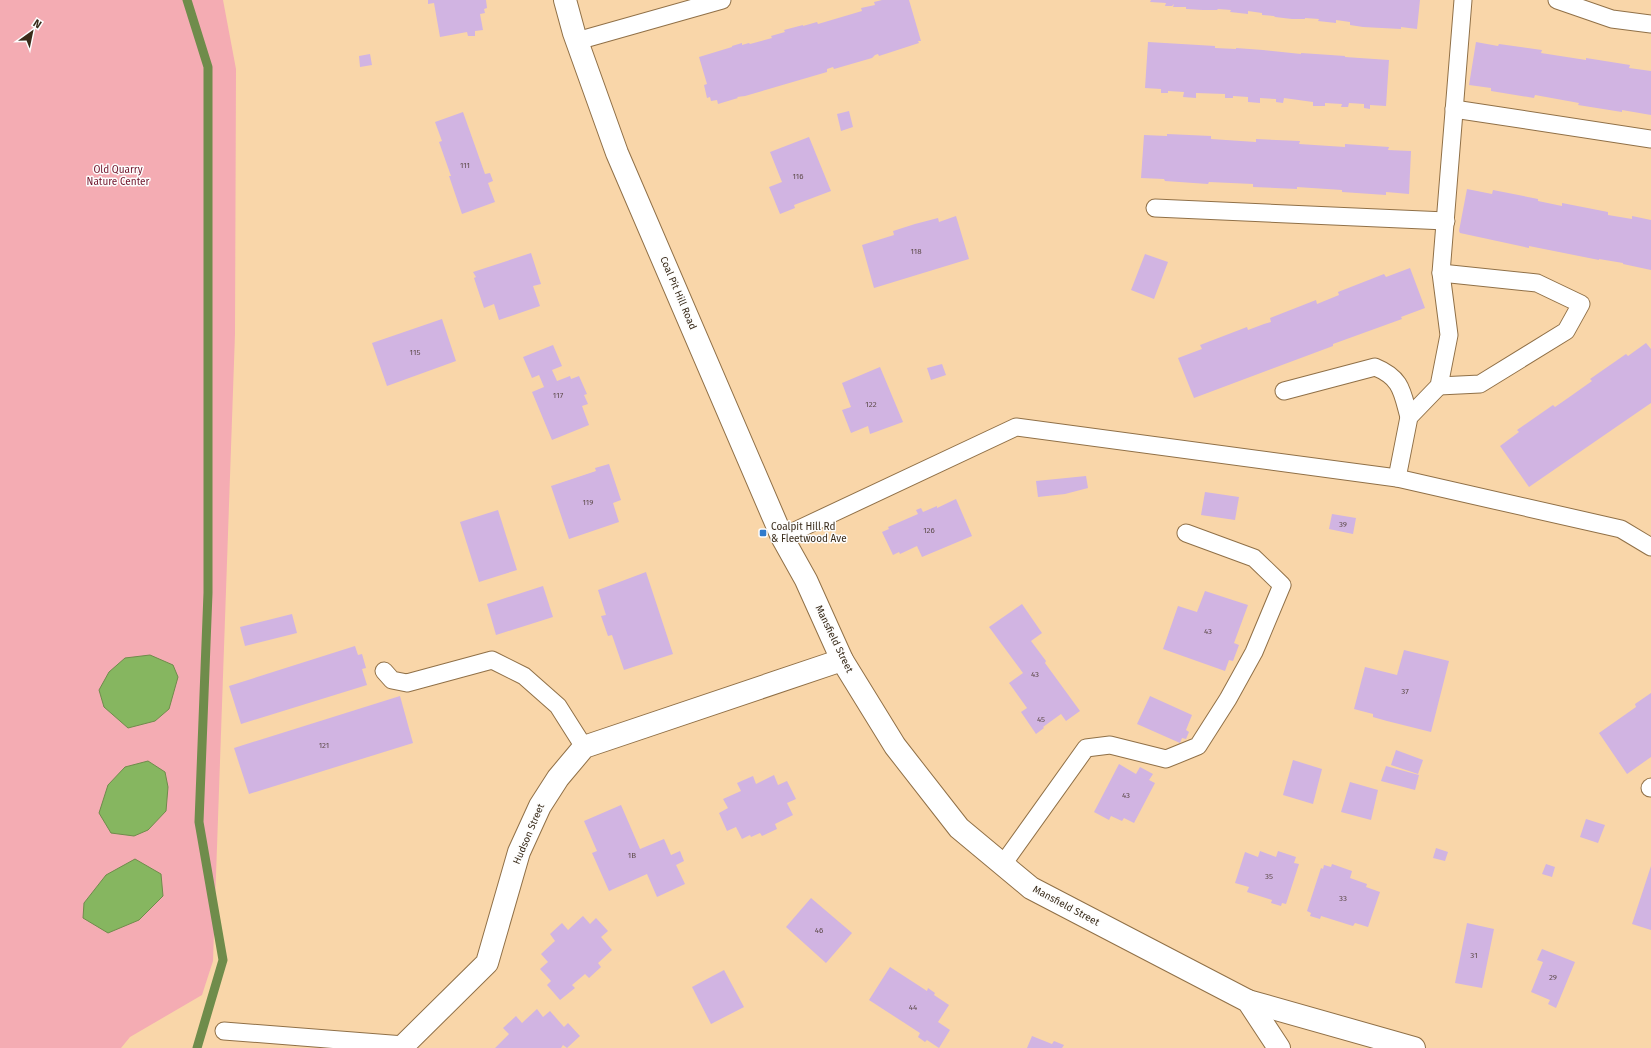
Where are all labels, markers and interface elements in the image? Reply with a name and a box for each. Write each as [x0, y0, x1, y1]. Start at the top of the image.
north arrow [12, 12, 52, 52]
text: N [31, 17, 44, 31]
house number: 111 [460, 161, 470, 170]
park label: Old Quarry Nature Center [87, 164, 150, 188]
house number: 116 [792, 172, 804, 181]
house number: 118 [910, 247, 922, 256]
street label: Coal Pit Hill Road [657, 255, 699, 331]
house number: 115 [410, 348, 420, 357]
house number: 117 [553, 391, 564, 400]
house number: 122 [865, 400, 877, 409]
house number: 119 [582, 498, 594, 507]
house number: 39 [1339, 520, 1347, 529]
place label: Coalpit Hill Rd & Fleetwood Ave [771, 521, 847, 545]
house number: 126 [923, 526, 935, 535]
marker: Coalpit Hill Rd & Fleetwood Ave [758, 528, 768, 538]
street label: Mansfield Street [812, 603, 856, 675]
house number: 43 [1204, 627, 1212, 636]
house number: 43 [1031, 670, 1039, 679]
house number: 37 [1401, 687, 1409, 696]
house number: 45 [1037, 715, 1045, 724]
house number: 121 [319, 741, 329, 750]
house number: 43 [1122, 791, 1130, 800]
street label: Hudson Street [511, 801, 547, 866]
house number: 1B [628, 851, 636, 860]
house number: 35 [1265, 872, 1273, 881]
street label: Mansfield Street [1031, 883, 1102, 929]
house number: 33 [1339, 894, 1347, 903]
house number: 46 [815, 926, 823, 935]
house number: 31 [1470, 951, 1478, 960]
house number: 29 [1549, 973, 1557, 982]
house number: 44 [909, 1003, 918, 1012]

